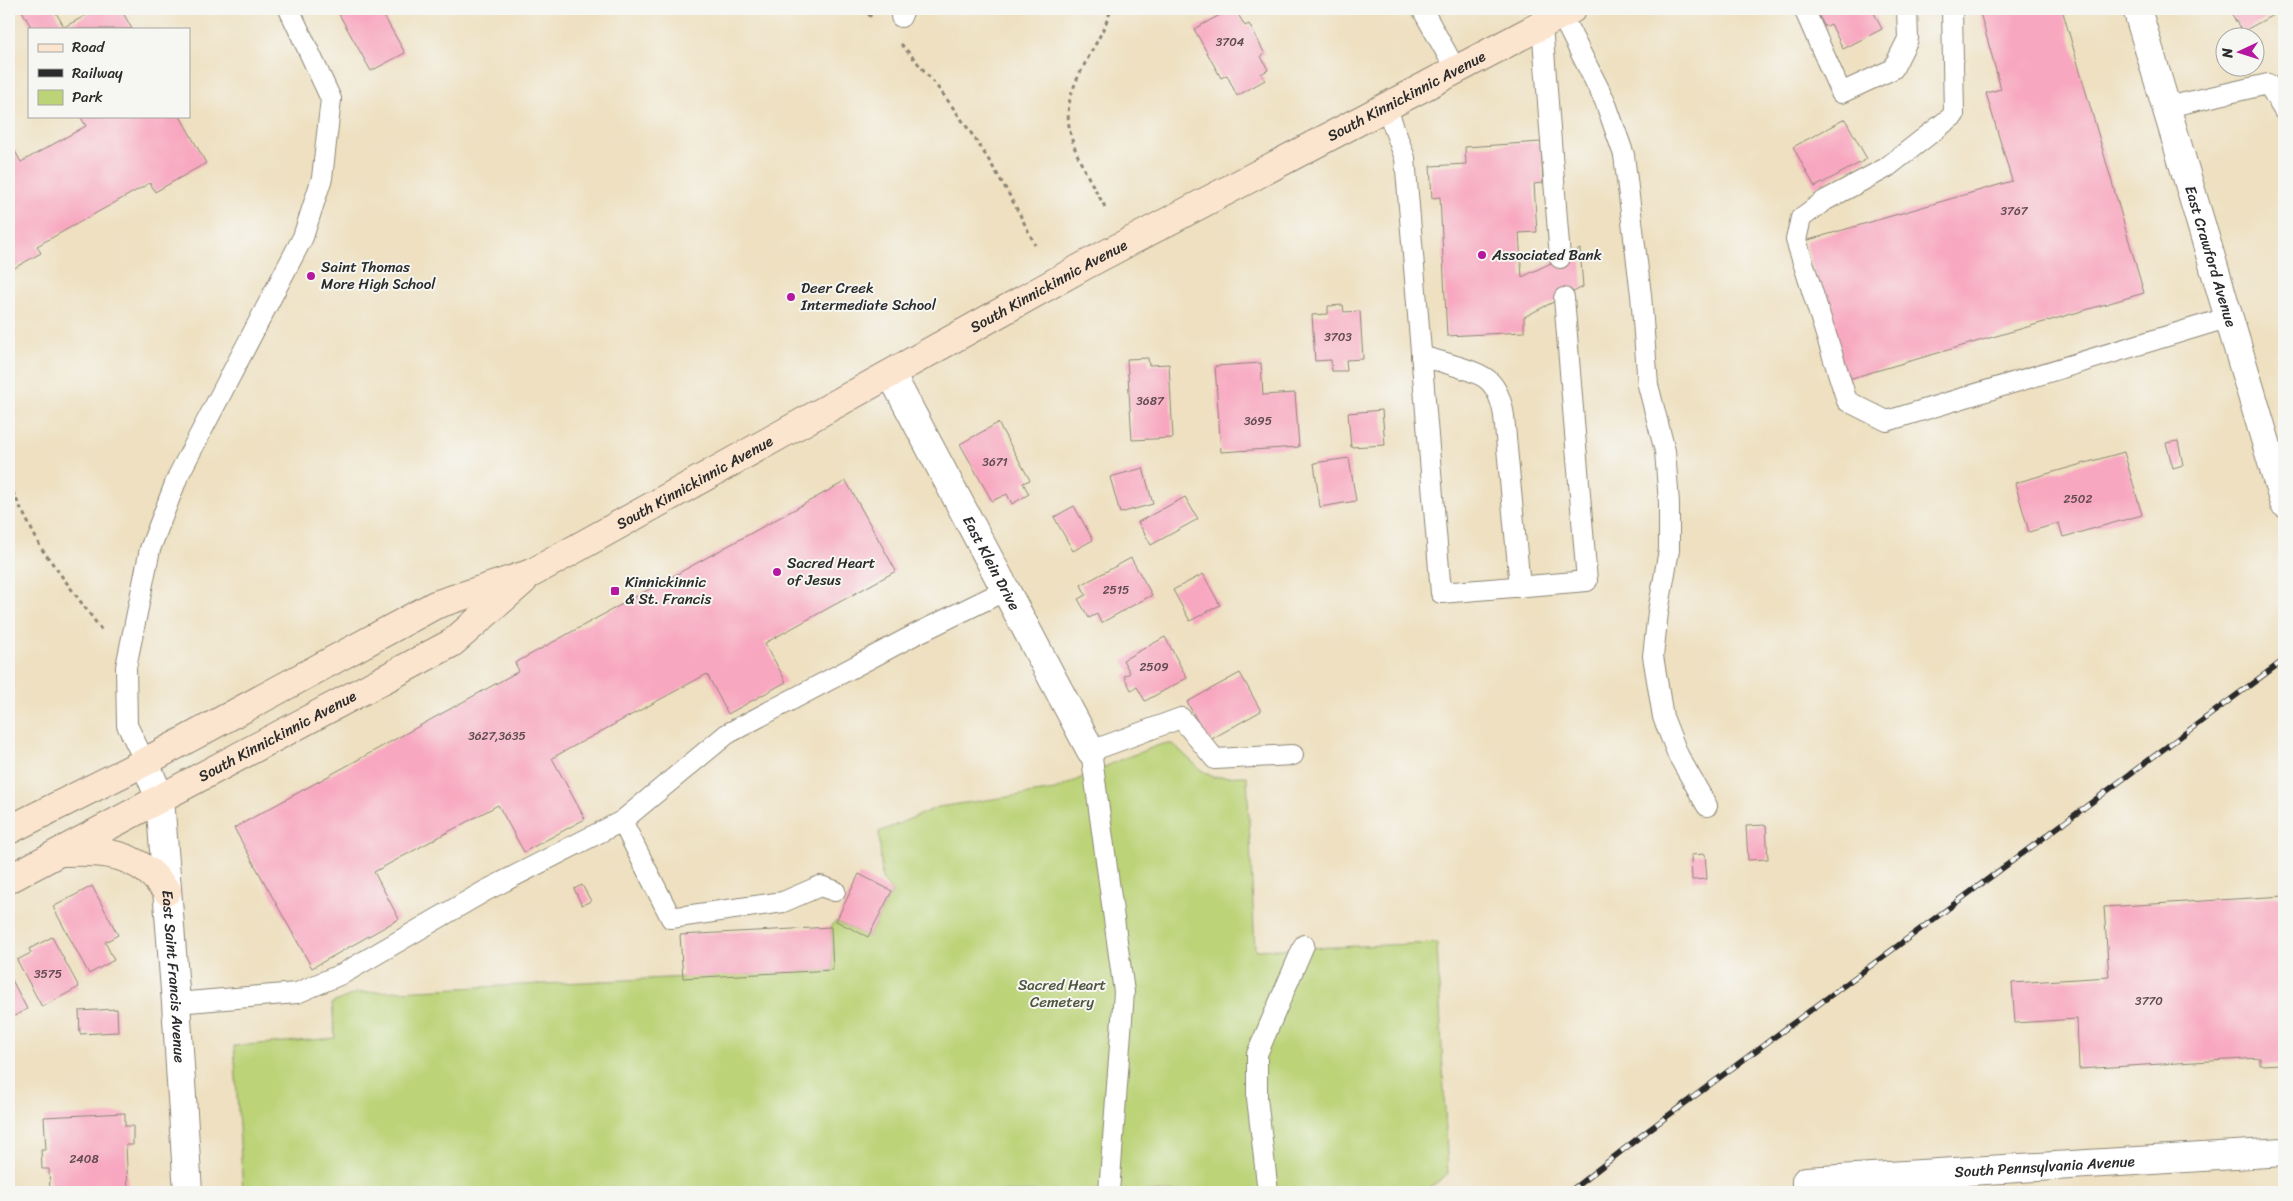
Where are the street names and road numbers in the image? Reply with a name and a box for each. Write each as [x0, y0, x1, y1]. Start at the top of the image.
street label: South Kinnickinnic Avenue [1322, 44, 1490, 149]
street label: East Crawford Avenue [2177, 182, 2244, 330]
street label: South Kinnickinnic Avenue [965, 232, 1132, 340]
street label: South Kinnickinnic Avenue [611, 428, 778, 537]
street label: East Klein Drive [955, 511, 1027, 616]
street label: South Kinnickinnic Avenue [193, 683, 361, 789]
street label: East Saint Francis Avenue [154, 889, 193, 1064]
street label: South Pennsylvania Avenue [1954, 1148, 2136, 1185]

